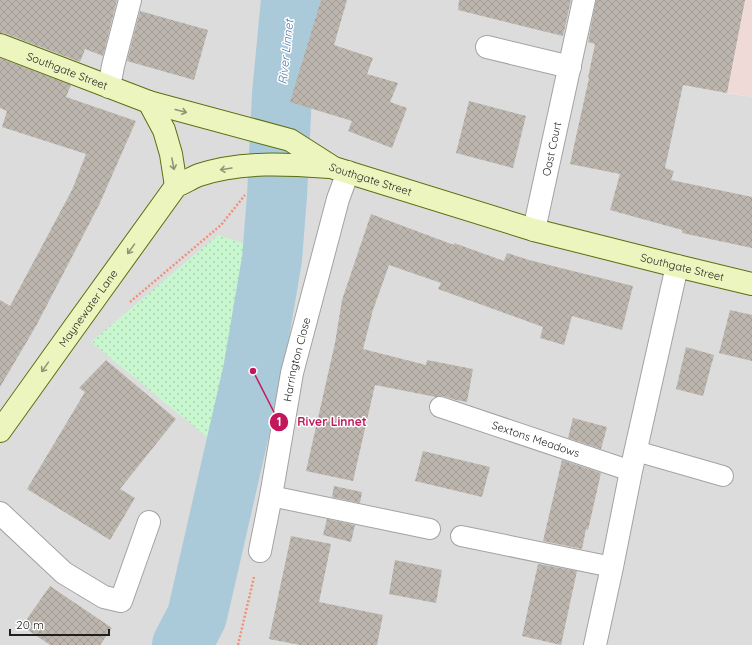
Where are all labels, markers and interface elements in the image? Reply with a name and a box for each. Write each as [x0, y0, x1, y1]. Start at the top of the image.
water label: River Linnet [275, 17, 297, 85]
street label: Southgate Street [25, 49, 110, 93]
one-way arrow [174, 108, 187, 115]
street label: Oast Court [539, 120, 564, 177]
one-way arrow [170, 158, 178, 171]
street label: Southgate Street [326, 160, 414, 199]
one-way arrow [220, 165, 233, 173]
one-way arrow [127, 243, 135, 254]
street label: Southgate Street [639, 250, 726, 284]
street label: Maynewater Lane [55, 267, 120, 350]
street label: Harrington Close [280, 316, 313, 403]
one-way arrow [41, 362, 49, 373]
callout: River Linnet [269, 410, 374, 434]
text: 1 [277, 414, 281, 429]
text: River Linnet [297, 414, 367, 429]
street label: Sextons Meadows [490, 418, 582, 460]
scale bar [10, 611, 109, 637]
text: 20 m [16, 617, 44, 632]

